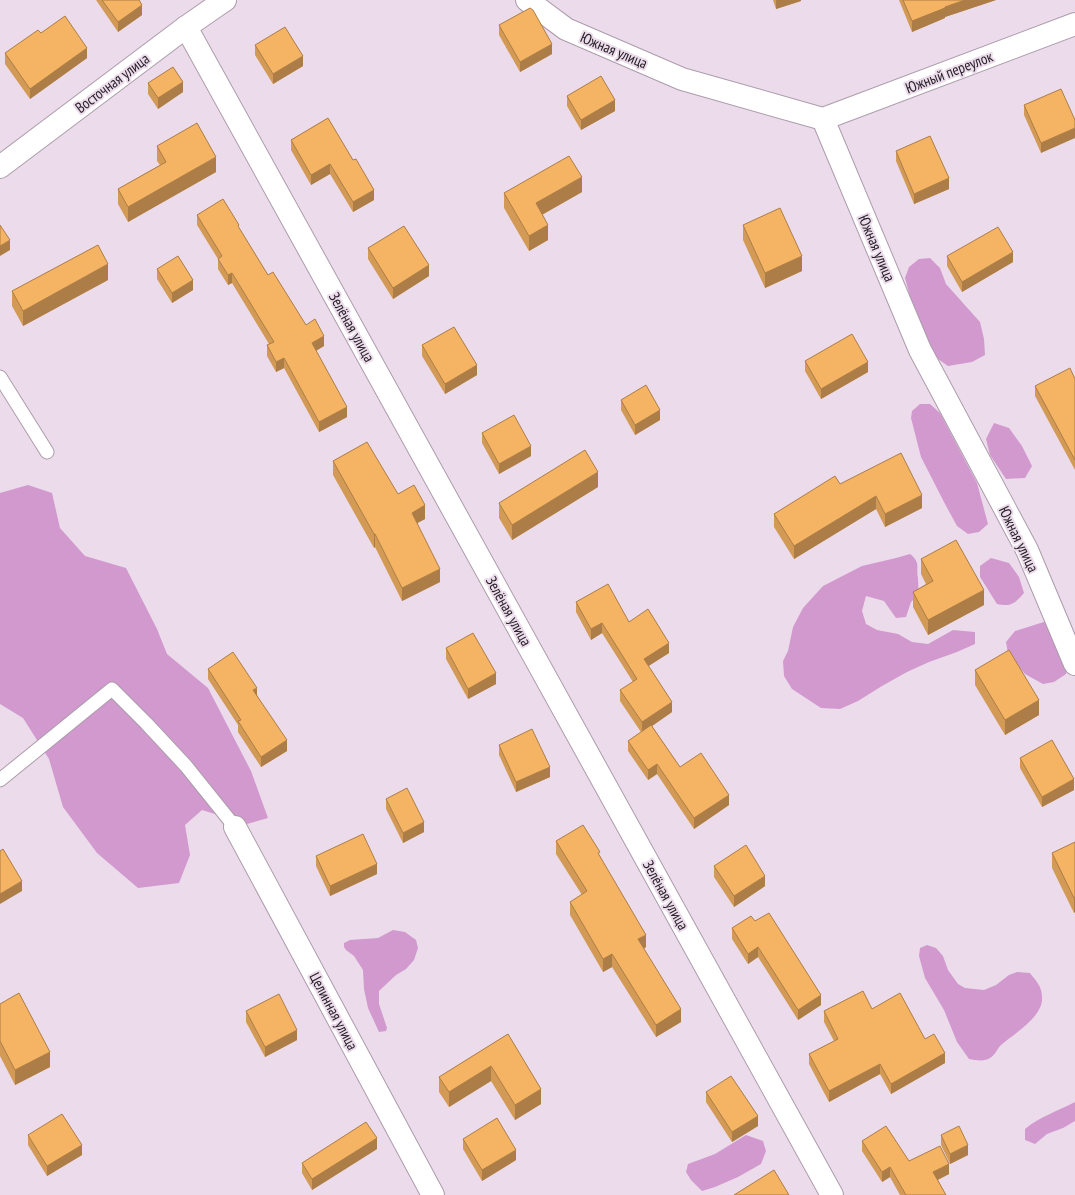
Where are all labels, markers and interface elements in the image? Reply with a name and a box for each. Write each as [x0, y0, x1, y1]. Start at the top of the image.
street label: Южная улица [578, 27, 650, 73]
street label: Южный переулок [903, 47, 996, 97]
street label: Восточная улица [71, 49, 153, 117]
street label: Южная улица [854, 212, 900, 284]
street label: Зелёная улица [325, 289, 379, 365]
street label: Южная улица [995, 503, 1043, 575]
street label: Зелёная улица [482, 573, 536, 649]
street label: Зелёная улица [639, 857, 693, 933]
street label: Целинная улица [306, 969, 362, 1053]

